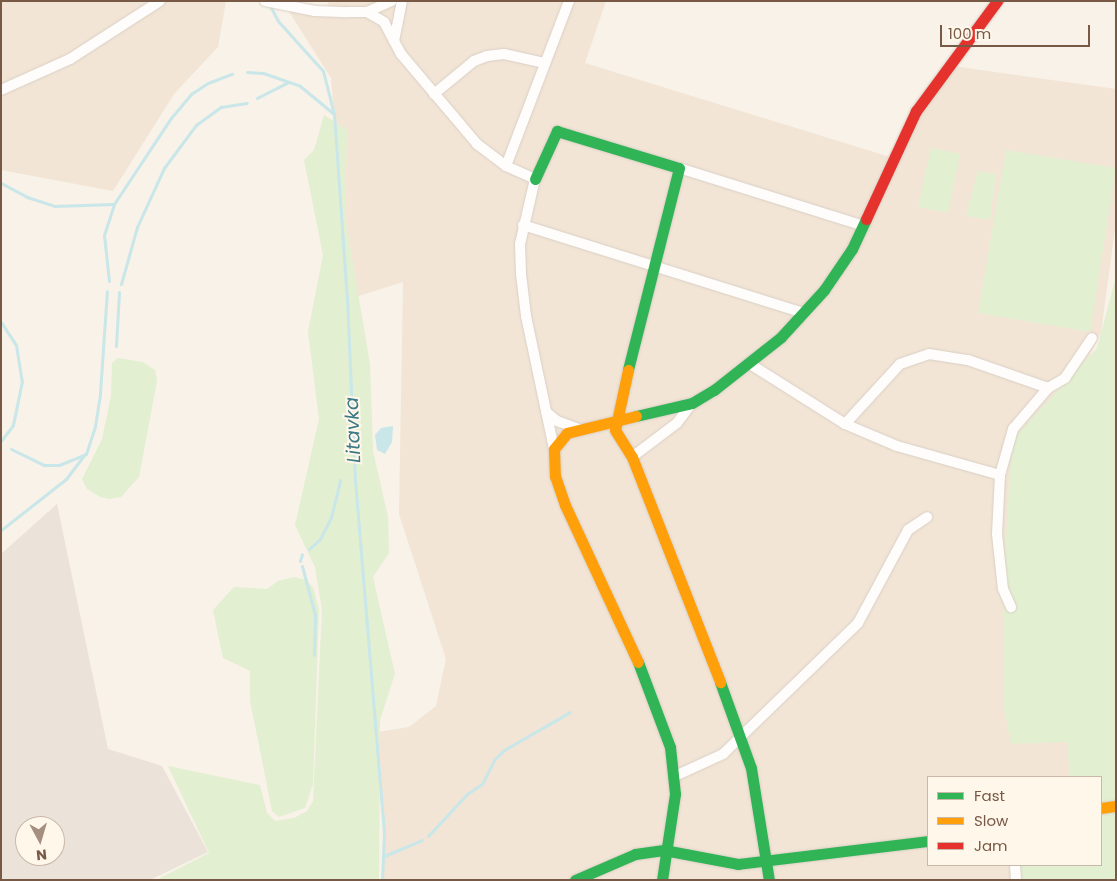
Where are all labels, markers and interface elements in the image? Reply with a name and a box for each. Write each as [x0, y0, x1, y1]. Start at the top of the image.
scale bar [942, 15, 1092, 47]
text: 100 m [948, 23, 991, 44]
water label: Litavka [340, 397, 366, 463]
legend [927, 776, 1102, 866]
text: Fast [974, 785, 1005, 806]
text: Slow [974, 810, 1008, 831]
north arrow [15, 816, 65, 866]
text: Jam [974, 835, 1008, 856]
text: N [35, 844, 48, 865]

